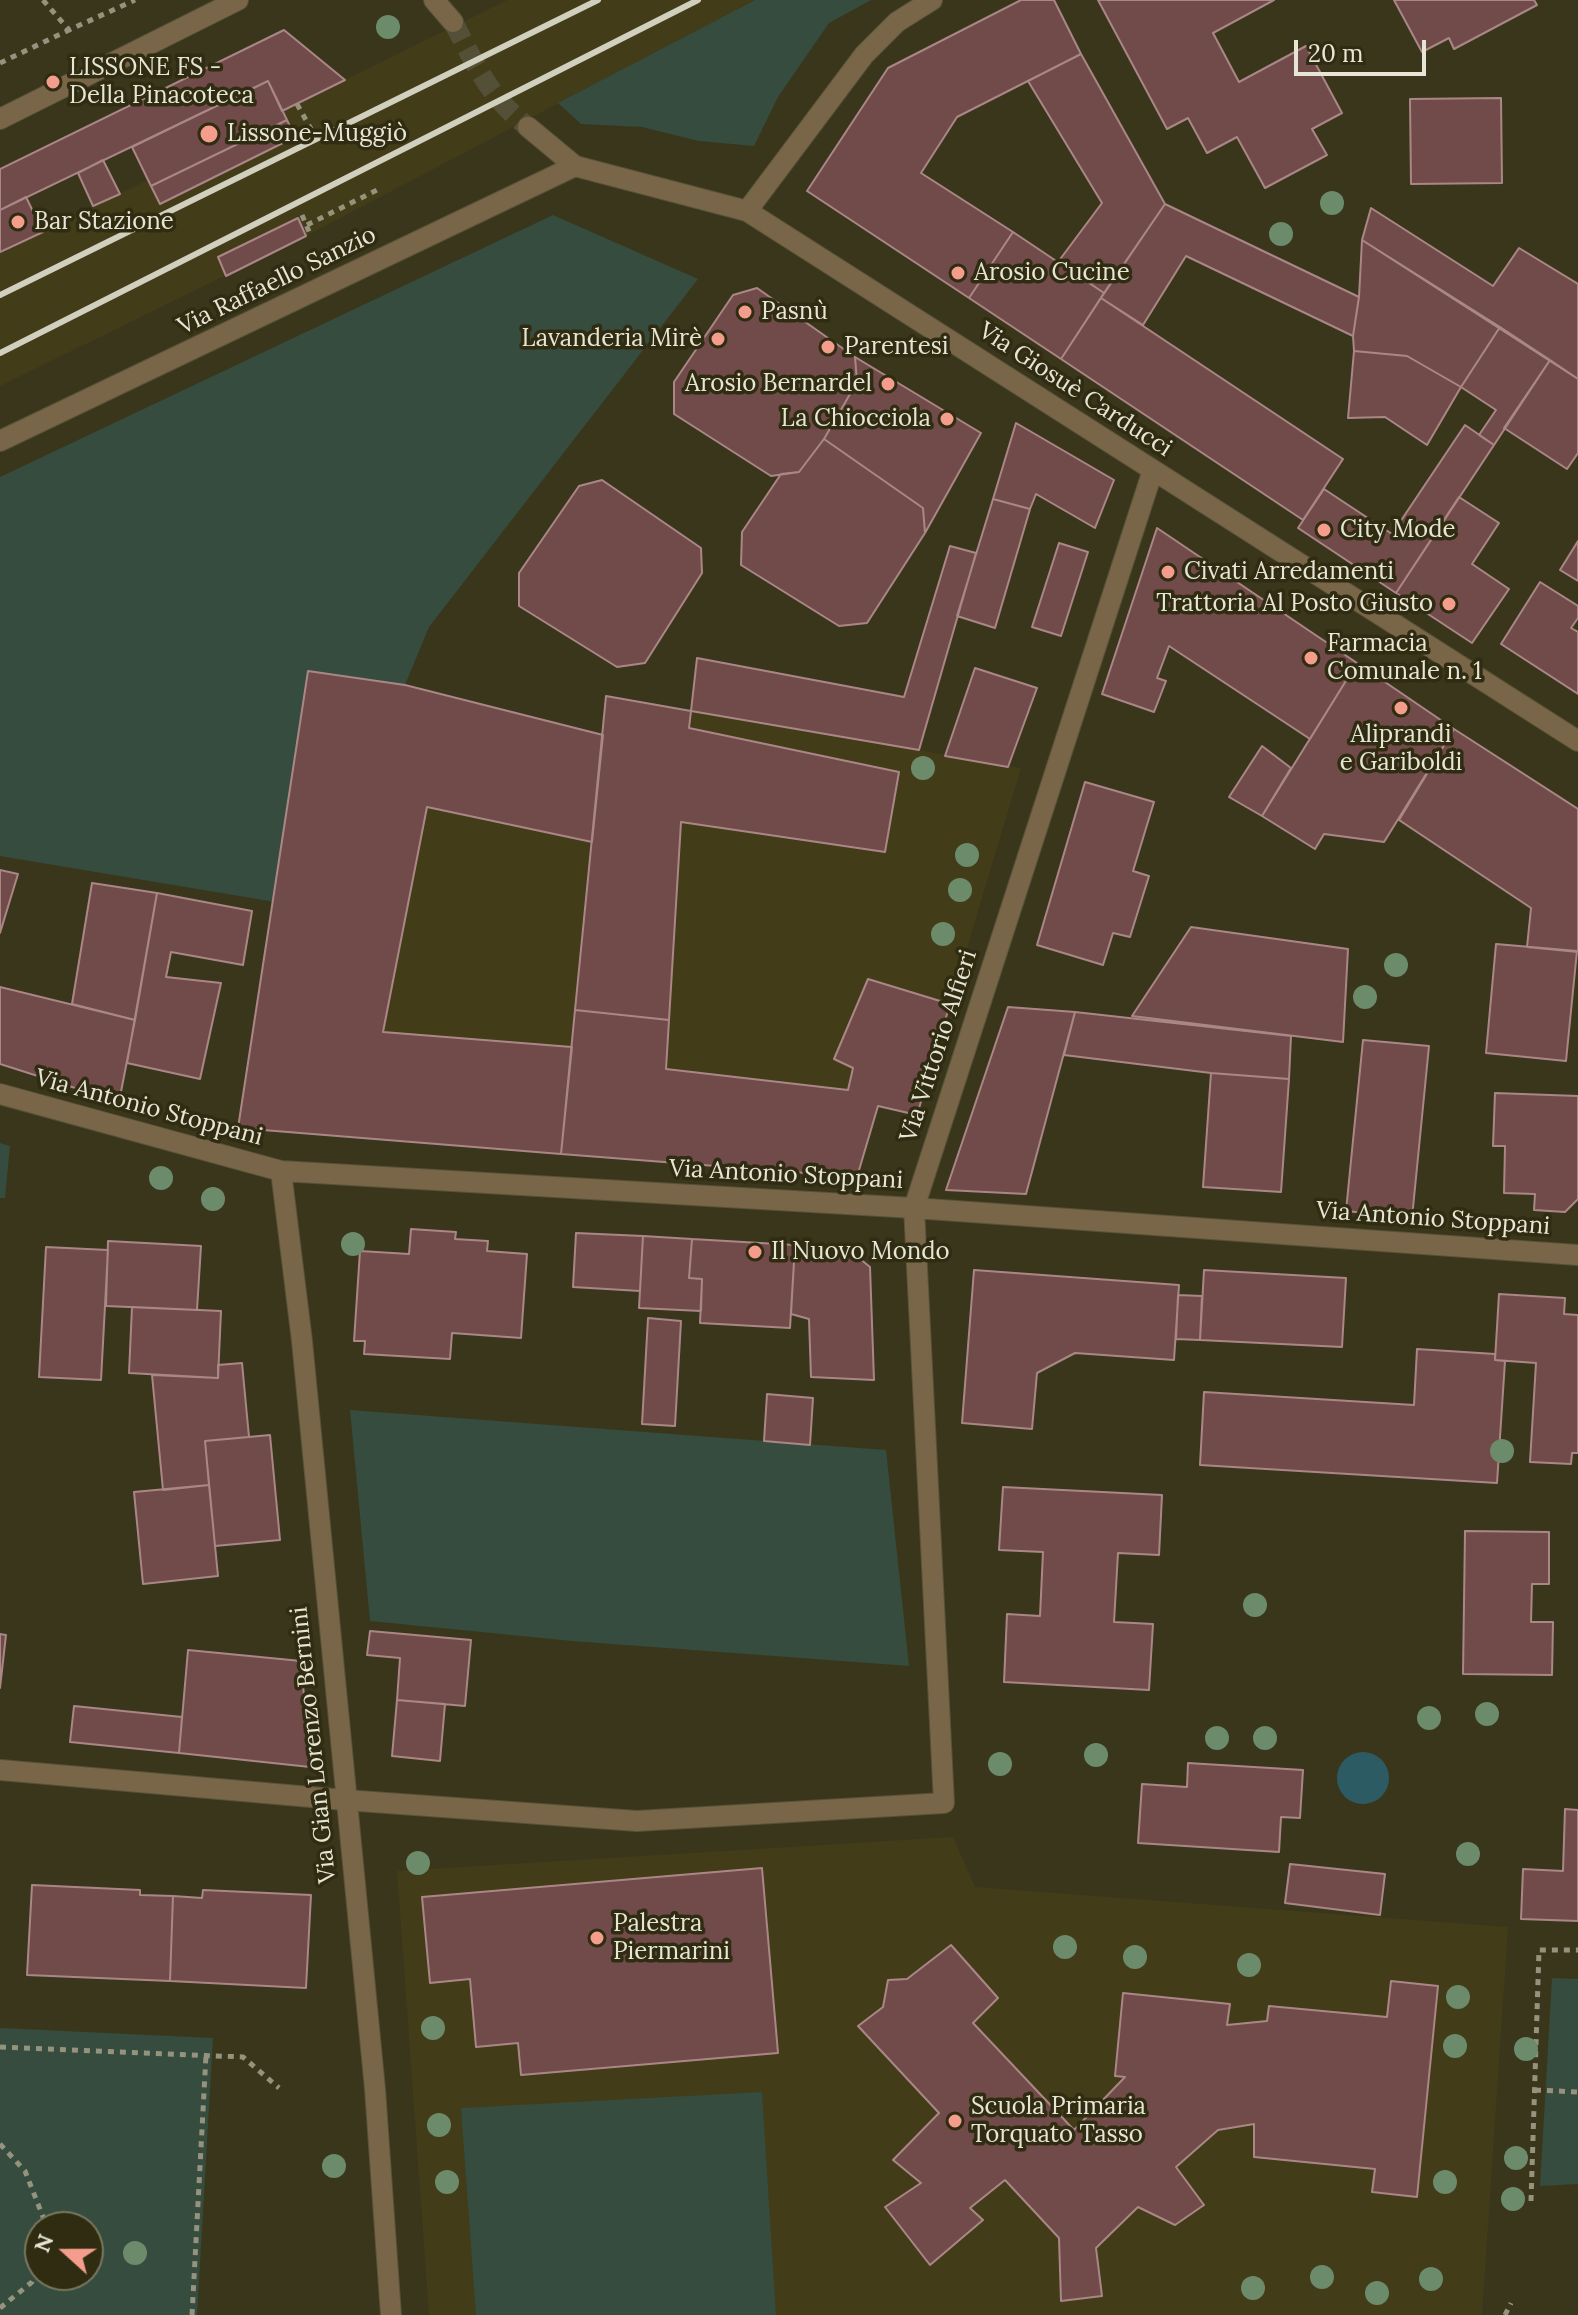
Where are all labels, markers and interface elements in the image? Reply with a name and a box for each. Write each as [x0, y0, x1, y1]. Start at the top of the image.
scale bar [1298, 24, 1430, 74]
text: 20 m [1308, 38, 1364, 69]
place label: LISSONE FS - Della Pinacoteca [69, 54, 254, 110]
marker: LISSONE FS - Della Pinacoteca [44, 73, 62, 91]
place label: Lissone-Muggiò [227, 120, 407, 148]
marker: Lissone-Muggiò [198, 123, 220, 145]
place label: Bar Stazione [34, 208, 174, 236]
marker: Bar Stazione [9, 213, 27, 231]
street label: Via Raffaello Sanzio [173, 220, 381, 342]
place label: Arosio Cucine [974, 259, 1130, 287]
marker: Arosio Cucine [949, 264, 967, 282]
place label: Pasnù [761, 298, 828, 326]
marker: Pasnù [736, 303, 754, 321]
street label: Via Giosuè Carducci [973, 317, 1177, 463]
place label: Lavanderia Mirè [521, 325, 702, 353]
marker: Lavanderia Mirè [709, 330, 727, 348]
place label: Parentesi [844, 333, 948, 361]
marker: Parentesi [819, 338, 837, 356]
place label: Arosio Bernardel [685, 370, 872, 398]
marker: Arosio Bernardel [879, 375, 897, 393]
place label: La Chiocciola [781, 405, 931, 433]
marker: La Chiocciola [938, 410, 956, 428]
place label: City Mode [1340, 516, 1455, 544]
marker: City Mode [1315, 521, 1333, 539]
place label: Civati Arredamenti [1184, 558, 1394, 586]
marker: Civati Arredamenti [1159, 563, 1177, 581]
place label: Trattoria Al Posto Giusto [1156, 590, 1433, 618]
marker: Trattoria Al Posto Giusto [1440, 595, 1458, 613]
place label: Farmacia Comunale n. 1 [1327, 630, 1482, 686]
marker: Farmacia Comunale n. 1 [1302, 649, 1320, 667]
marker: Aliprandi e Gariboldi [1392, 699, 1410, 717]
place label: Aliprandi e Gariboldi [1340, 721, 1462, 777]
street label: Via Vittorio Alfieri [894, 946, 984, 1146]
street label: Via Antonio Stoppani [32, 1064, 266, 1152]
street label: Via Antonio Stoppani [668, 1154, 904, 1196]
street label: Via Antonio Stoppani [1315, 1196, 1551, 1242]
place label: Il Nuovo Mondo [771, 1238, 950, 1266]
marker: Il Nuovo Mondo [746, 1243, 764, 1261]
street label: Via Gian Lorenzo Bernini [285, 1605, 343, 1885]
place label: Palestra Piermarini [613, 1910, 730, 1966]
marker: Palestra Piermarini [588, 1929, 606, 1947]
place label: Scuola Primaria Torquato Tasso [971, 2093, 1146, 2149]
marker: Scuola Primaria Torquato Tasso [946, 2112, 964, 2130]
north arrow [24, 2211, 104, 2291]
text: N [27, 2230, 60, 2256]

